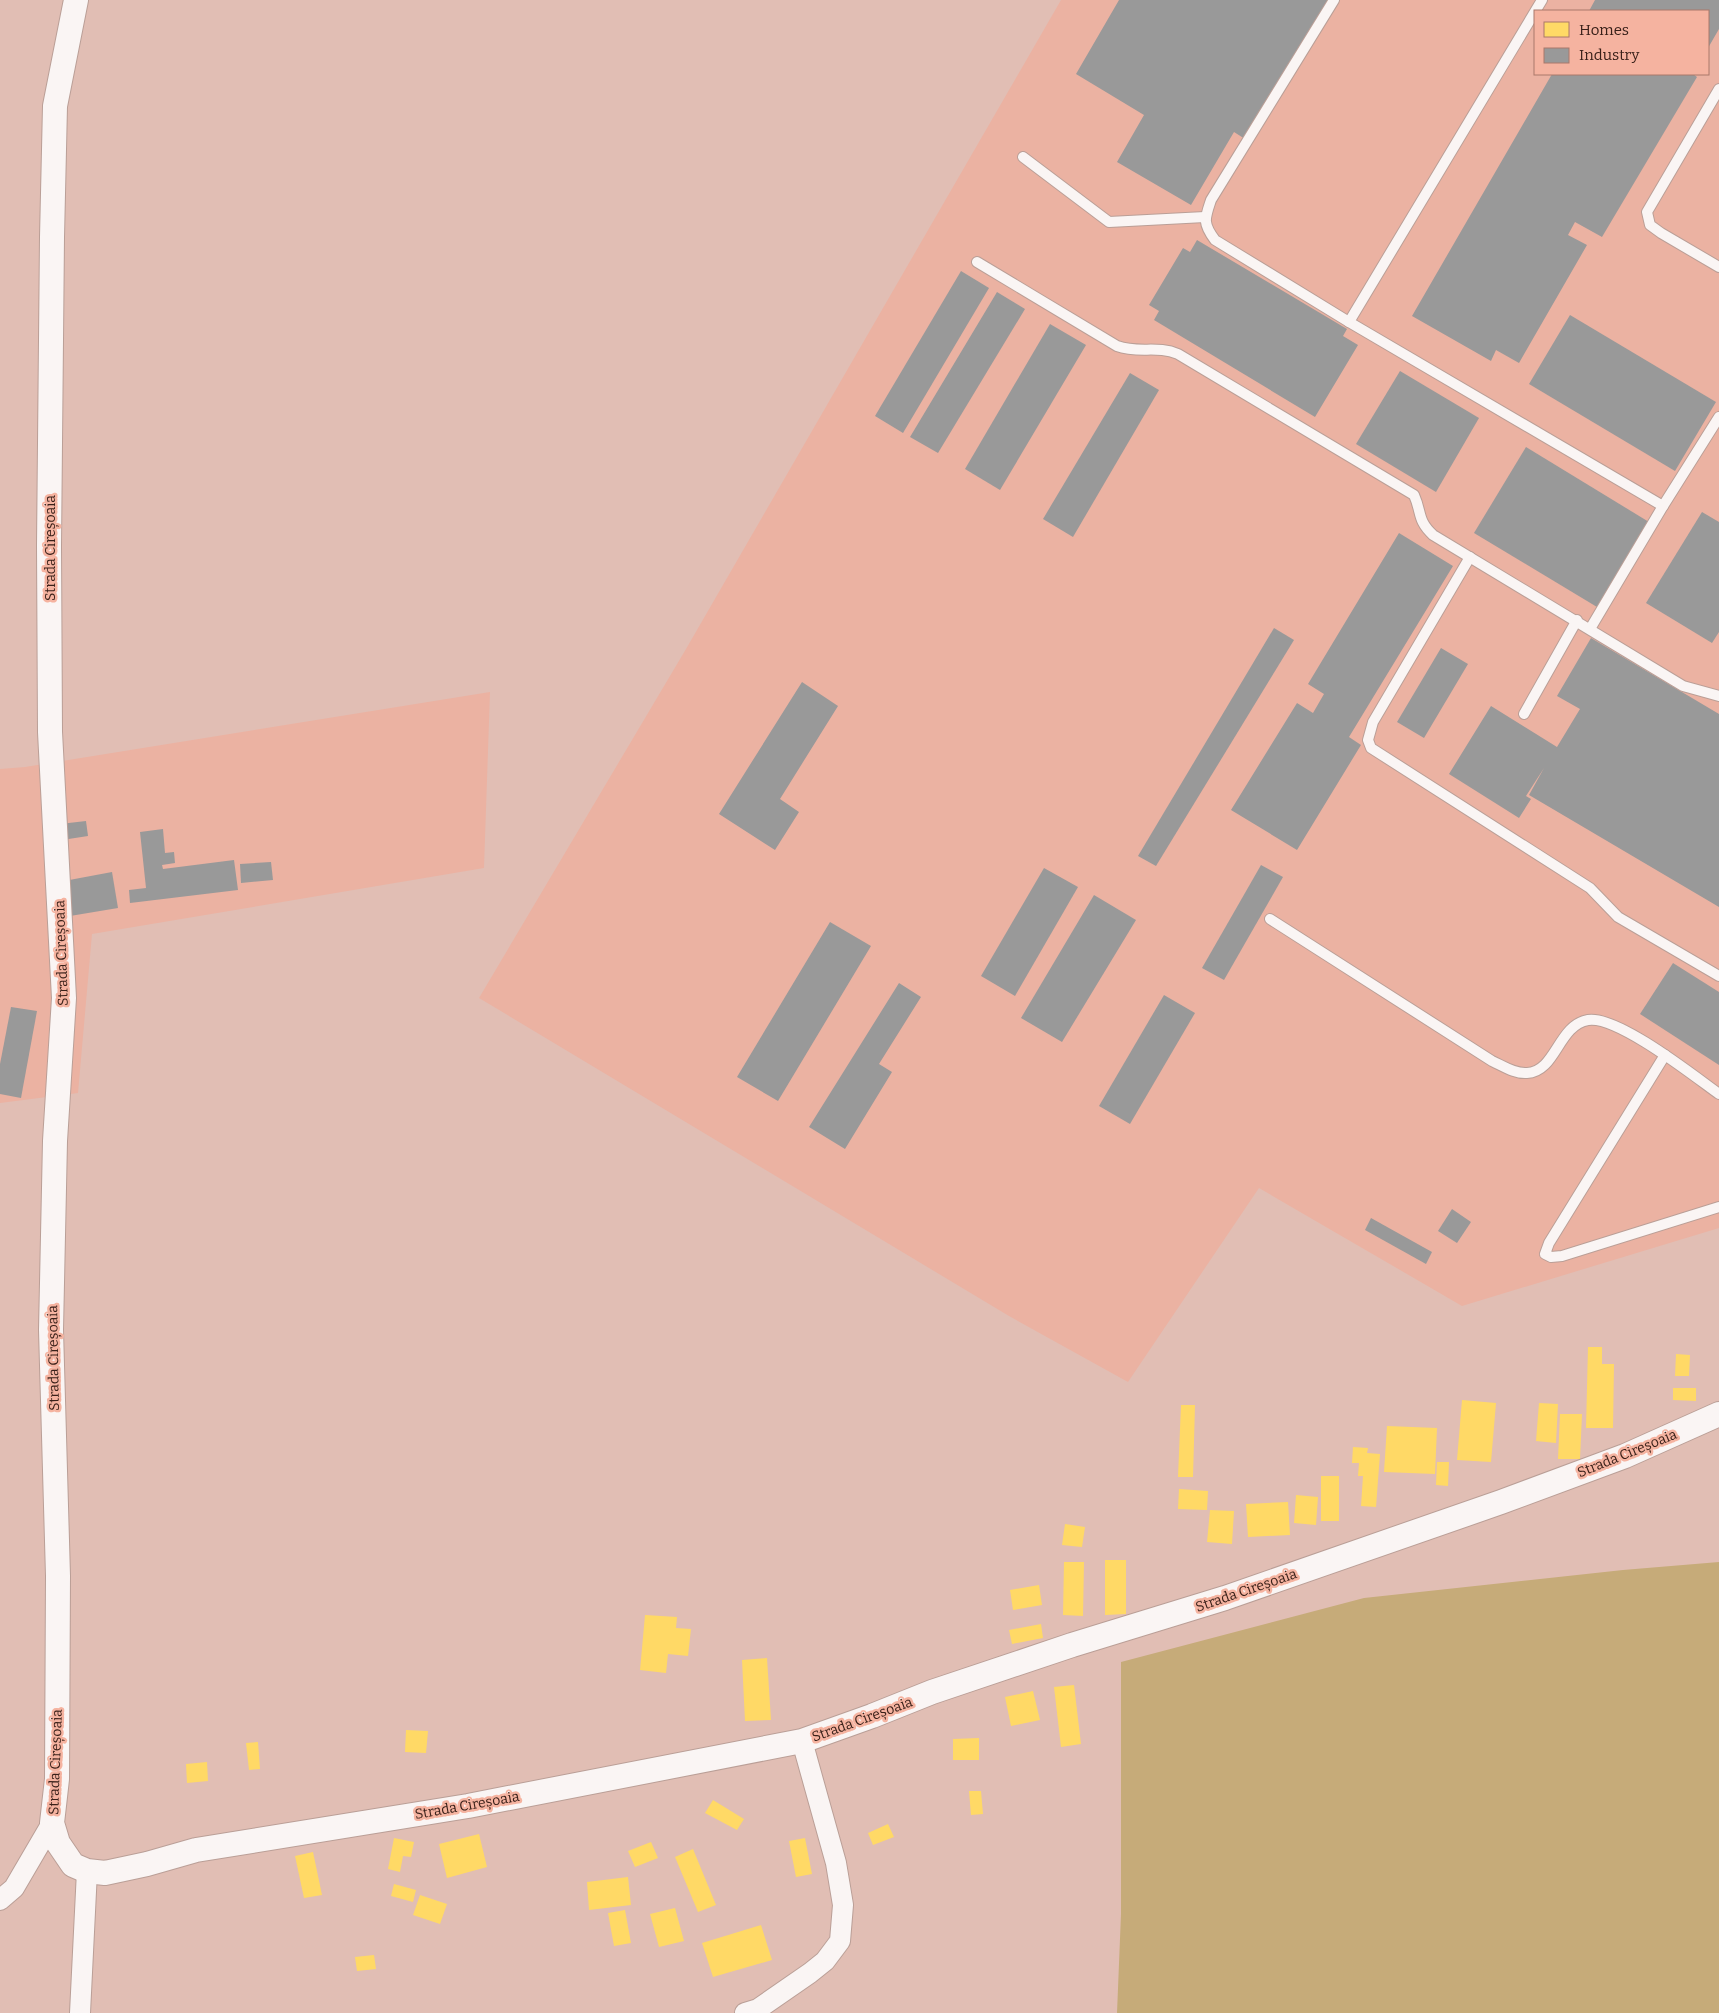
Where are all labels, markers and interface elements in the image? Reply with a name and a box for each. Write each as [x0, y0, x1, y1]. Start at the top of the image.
legend [1534, 10, 1709, 75]
text: Homes [1579, 21, 1629, 39]
text: Industry [1579, 46, 1639, 64]
street label: Strada Cireșoaia [42, 495, 60, 601]
street label: Strada Cireșoaia [51, 899, 73, 1006]
street label: Strada Cireșoaia [44, 1305, 64, 1411]
street label: Strada Cireșoaia [1575, 1426, 1680, 1482]
street label: Strada Cireșoaia [1193, 1565, 1300, 1617]
street label: Strada Cireșoaia [810, 1693, 915, 1746]
street label: Strada Cireșoaia [45, 1709, 67, 1815]
street label: Strada Cireșoaia [414, 1788, 521, 1824]

